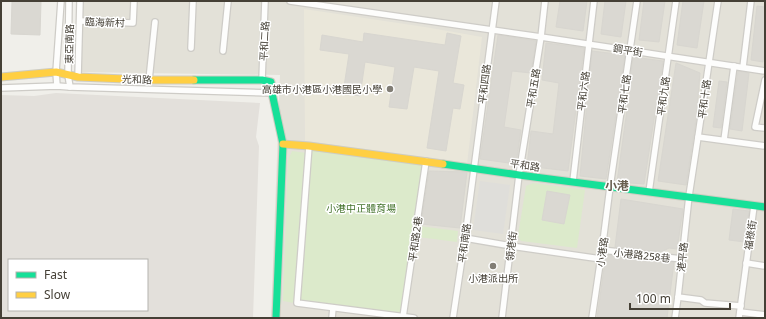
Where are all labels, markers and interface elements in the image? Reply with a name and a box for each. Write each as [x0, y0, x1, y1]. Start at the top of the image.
street label: 臨海新村 [85, 14, 125, 30]
street label: 平和二路 [256, 21, 272, 61]
street label: 東亞南路 [62, 24, 76, 64]
street label: 鋼平街 [612, 41, 644, 59]
street label: 平和四路 [475, 63, 493, 105]
street label: 平和五路 [523, 67, 543, 109]
street label: 平和六路 [574, 70, 592, 112]
street label: 光和路 [122, 71, 152, 87]
street label: 平和七路 [614, 73, 634, 115]
street label: 平和九路 [653, 75, 673, 117]
street label: 平和十路 [694, 78, 714, 120]
place label: 高雄市小港區小港國民小學 [262, 82, 382, 96]
marker: 高雄市小港區小港國民小學 [385, 84, 395, 94]
street label: 平和路 [509, 156, 541, 174]
district label: 小港 [605, 177, 629, 194]
park label: 小港中正體育場 [326, 201, 396, 215]
street label: 平和路2巷 [405, 215, 425, 263]
street label: 福祿街 [741, 219, 759, 251]
street label: 平和南路 [454, 222, 474, 264]
street label: 領港街 [502, 230, 520, 262]
street label: 小港路 [593, 236, 611, 268]
street label: 港平路 [673, 241, 691, 273]
street label: 小港路258巷 [613, 245, 671, 265]
legend [8, 259, 148, 311]
marker: 小港派出所 [488, 261, 498, 271]
text: Fast [44, 266, 68, 283]
place label: 小港派出所 [468, 271, 518, 285]
scale bar [630, 285, 730, 311]
text: Slow [44, 286, 71, 303]
text: 100 m [636, 290, 671, 307]

